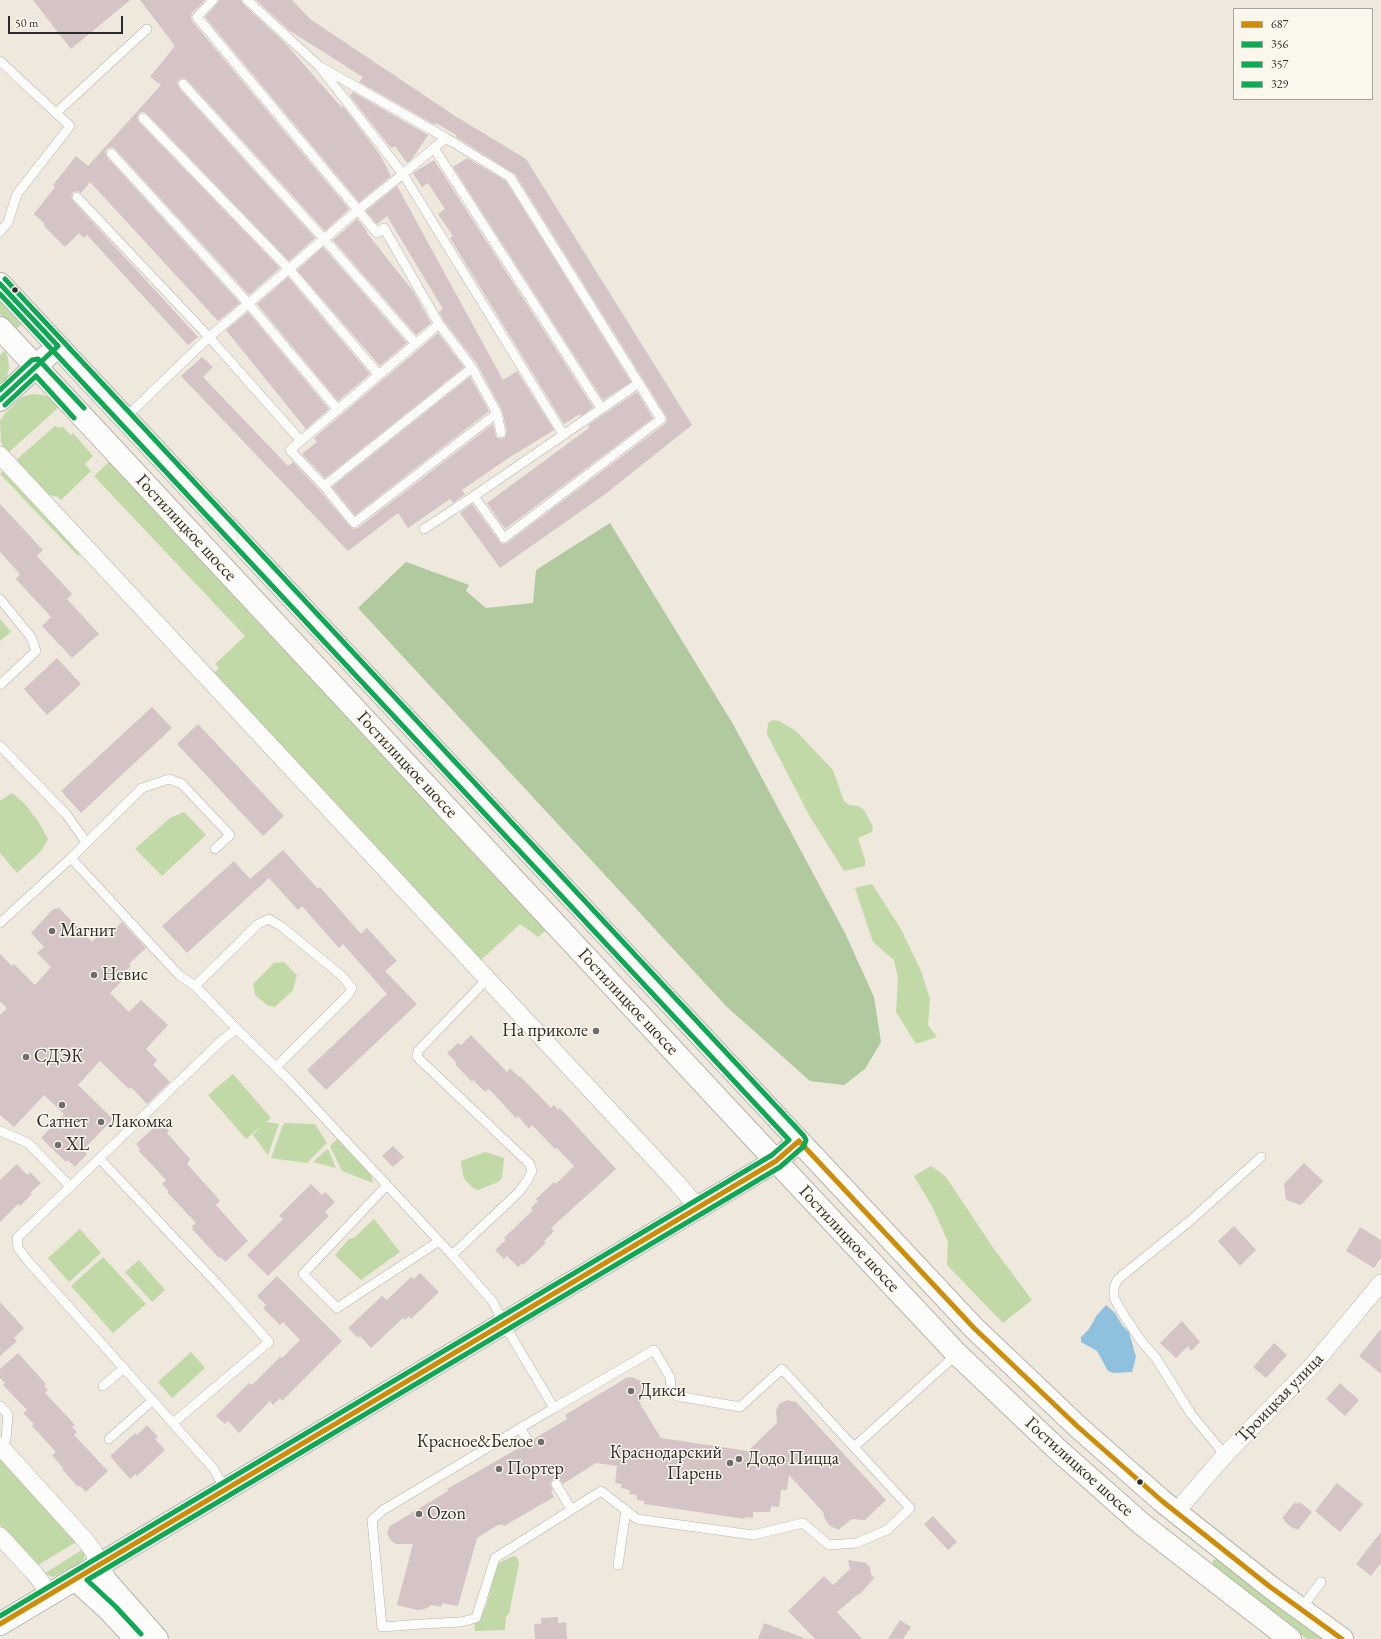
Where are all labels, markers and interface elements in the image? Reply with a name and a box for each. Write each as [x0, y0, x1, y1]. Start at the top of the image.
scale bar [10, 8, 125, 34]
legend [1233, 8, 1373, 100]
text: 50 m [15, 15, 38, 31]
text: 687 [1271, 16, 1288, 32]
text: 356 [1271, 36, 1288, 52]
text: 357 [1271, 56, 1288, 72]
text: 329 [1271, 76, 1288, 92]
unlabelled marker [10, 285, 20, 295]
street label: Гостилицкое шоссе [131, 470, 241, 586]
street label: Гостилицкое шоссе [352, 707, 462, 823]
place label: Магнит [60, 920, 116, 942]
marker: Магнит [47, 926, 57, 936]
street label: Гостилицкое шоссе [573, 944, 683, 1060]
place label: Невис [102, 964, 148, 986]
marker: Невис [89, 970, 99, 980]
place label: На приколе [502, 1020, 588, 1042]
marker: На приколе [591, 1026, 601, 1036]
place label: СДЭК [34, 1046, 83, 1068]
marker: СДЭК [21, 1052, 31, 1062]
marker: Сатнет [57, 1100, 67, 1110]
place label: Сатнет [36, 1111, 88, 1133]
place label: Лакомка [109, 1111, 173, 1133]
marker: Лакомка [96, 1117, 106, 1127]
place label: XL [66, 1134, 89, 1156]
marker: XL [53, 1140, 63, 1150]
street label: Гостилицкое шоссе [794, 1181, 904, 1297]
street label: Троицкая улица [1232, 1349, 1328, 1447]
place label: Дикси [639, 1380, 686, 1402]
marker: Дикси [626, 1386, 636, 1396]
street label: Гостилицкое шоссе [1020, 1413, 1138, 1521]
place label: Красное&Белое [417, 1431, 533, 1453]
marker: Красное&Белое [536, 1437, 546, 1447]
place label: Краснодарский Парень [610, 1442, 722, 1484]
place label: Додо Пицца [747, 1448, 839, 1470]
marker: Додо Пицца [734, 1454, 744, 1464]
place label: Портер [507, 1458, 564, 1480]
marker: Краснодарский Парень [725, 1458, 735, 1468]
marker: Портер [494, 1464, 504, 1474]
unlabelled marker [1135, 1477, 1145, 1487]
place label: Ozon [427, 1503, 466, 1525]
marker: Ozon [414, 1509, 424, 1519]

